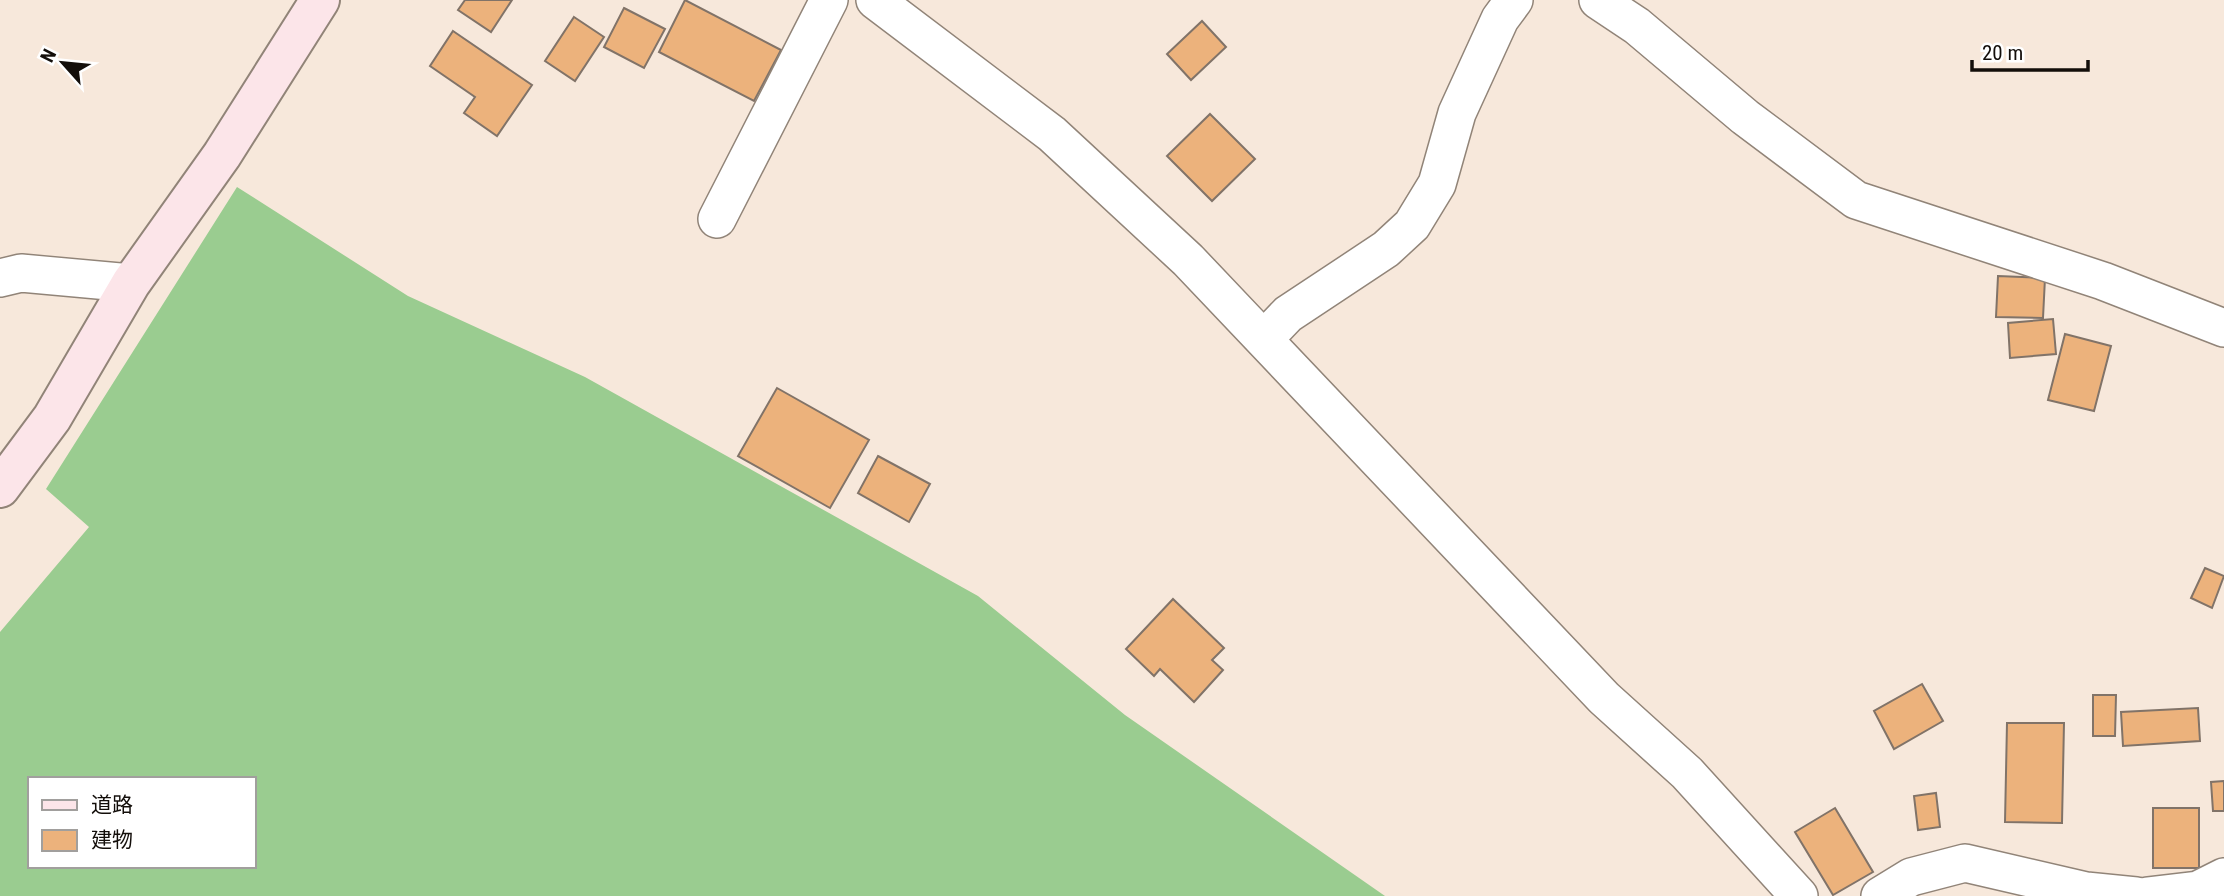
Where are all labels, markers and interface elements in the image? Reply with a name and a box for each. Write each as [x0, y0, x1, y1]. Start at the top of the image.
north arrow [28, 28, 98, 98]
scale bar [1972, 28, 2088, 72]
text: 20 m [1982, 41, 2023, 65]
text: N [35, 45, 61, 66]
legend [28, 777, 256, 868]
text: 道路 [91, 793, 133, 817]
text: 建物 [91, 828, 133, 852]

